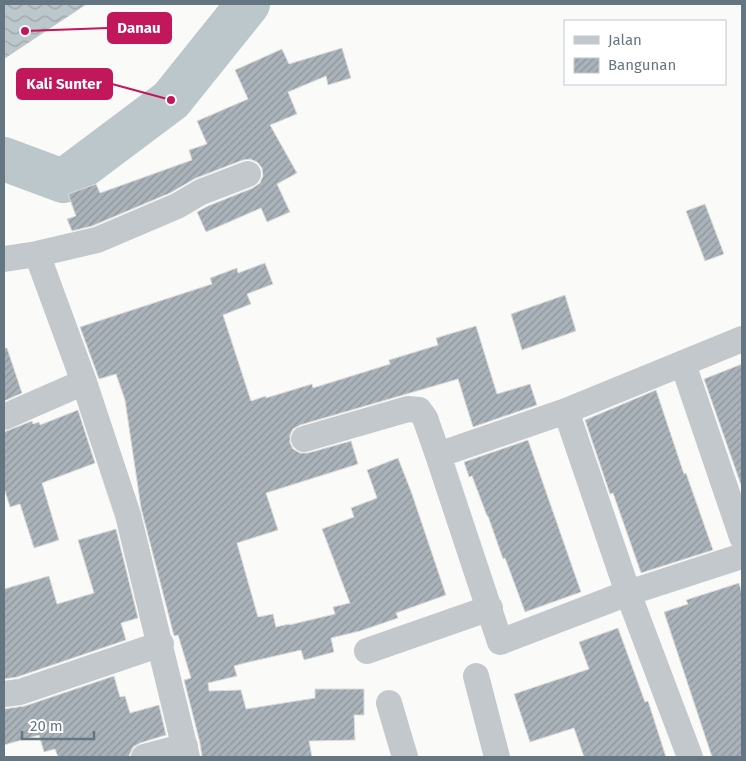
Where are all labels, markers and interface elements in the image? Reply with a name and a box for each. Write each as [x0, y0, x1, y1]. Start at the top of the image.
callout: Danau [108, 13, 171, 43]
text: Danau [117, 19, 161, 37]
legend [564, 20, 726, 85]
text: Jalan [608, 31, 642, 49]
text: Bangunan [608, 56, 676, 74]
callout: Kali Sunter [17, 69, 112, 99]
text: Kali Sunter [26, 75, 103, 93]
scale bar [22, 708, 95, 740]
text: 20 m [30, 717, 63, 735]

